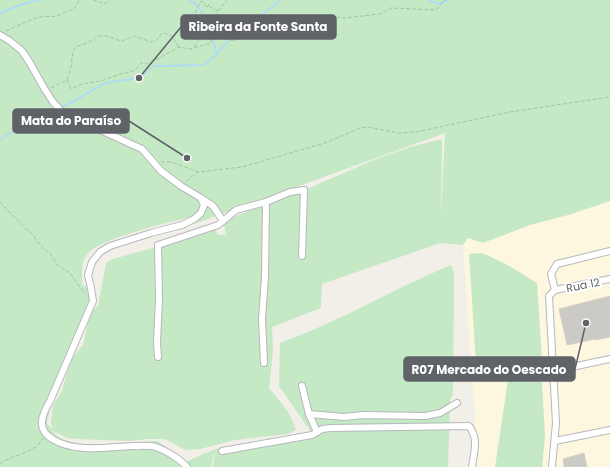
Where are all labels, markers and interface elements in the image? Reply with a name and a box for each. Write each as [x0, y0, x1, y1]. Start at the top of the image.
callout: Ribeira da Fonte Santa [181, 15, 336, 39]
text: Ribeira da Fonte Santa [189, 18, 327, 35]
callout: Mata do Paraíso [13, 109, 129, 133]
text: Mata do Paraíso [21, 112, 121, 129]
street label: Rua 12 [565, 274, 601, 296]
callout: R07 Mercado do Oescado [404, 357, 575, 381]
text: R07 Mercado do Oescado [412, 361, 567, 378]

